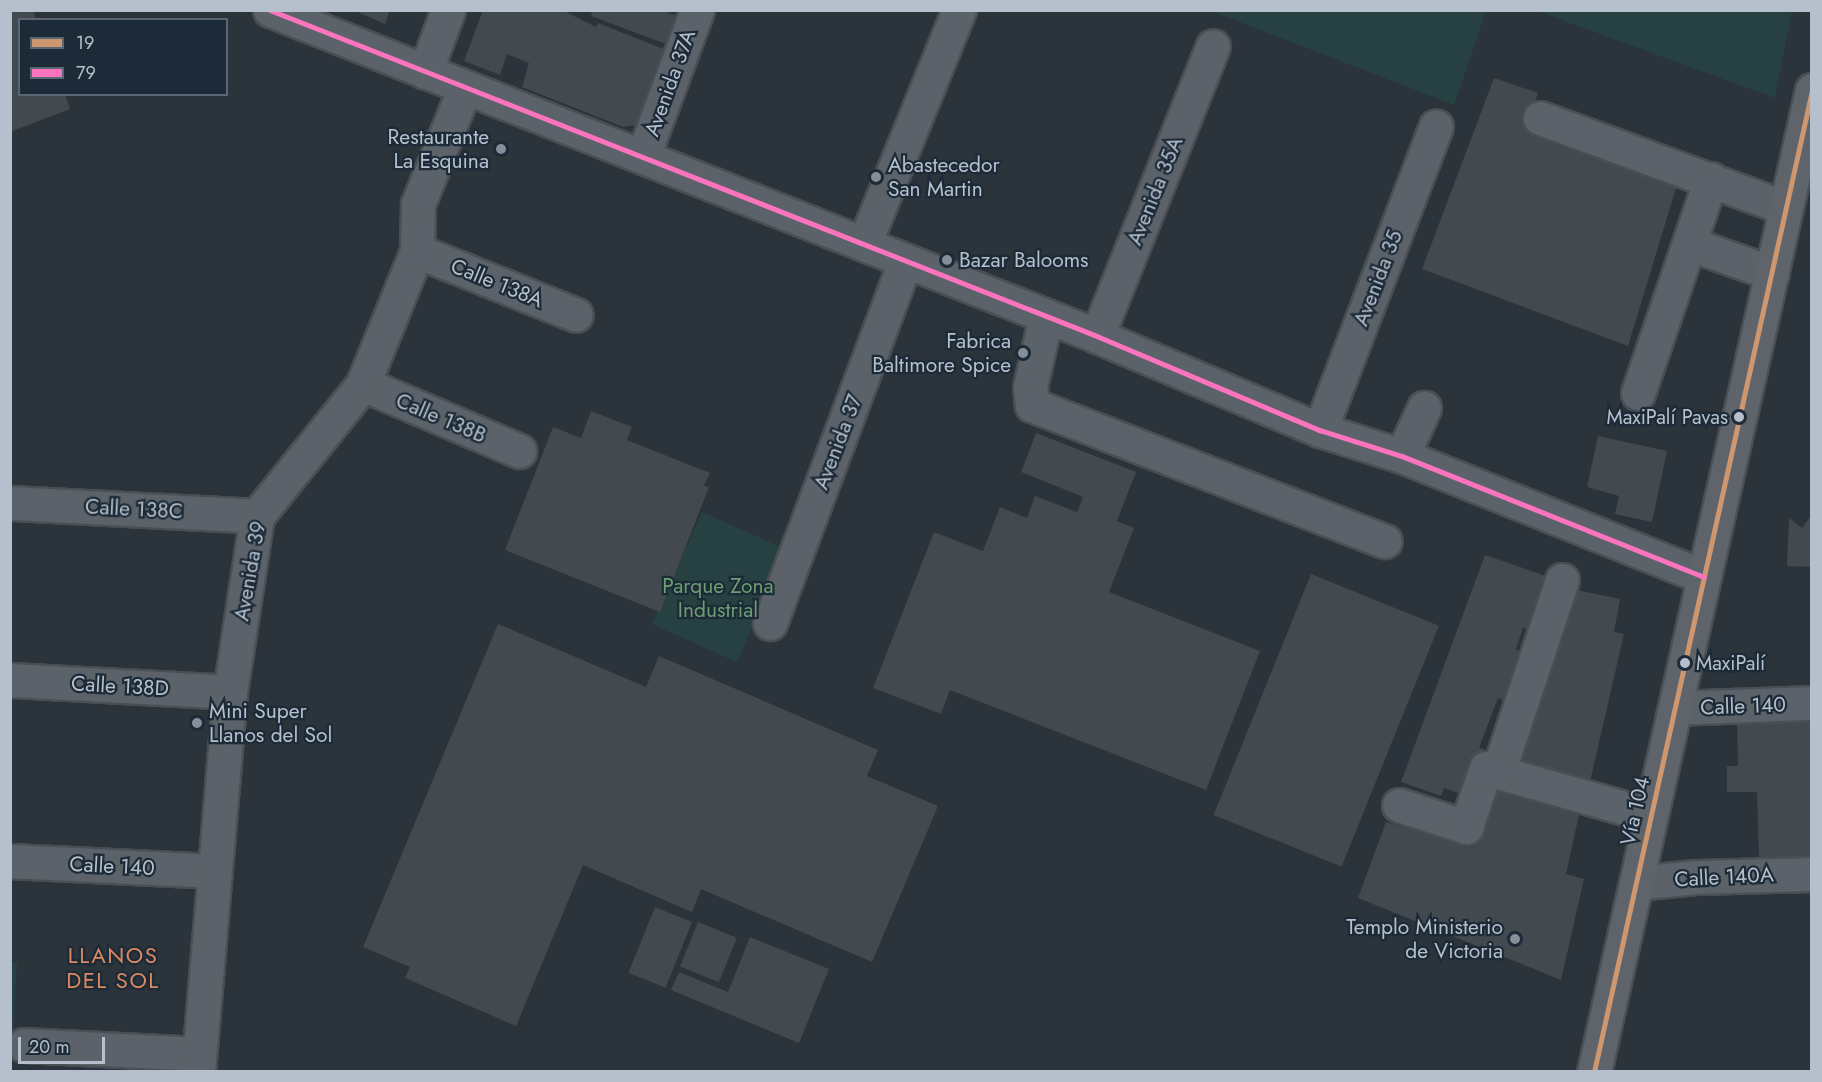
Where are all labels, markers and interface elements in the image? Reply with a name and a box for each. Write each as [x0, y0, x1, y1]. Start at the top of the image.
legend [18, 18, 228, 96]
street label: Avenida 37A [639, 26, 701, 140]
text: 19 [76, 30, 94, 56]
text: 79 [76, 60, 96, 86]
place label: Restaurante La Esquina [388, 124, 489, 174]
street label: Avenida 35A [1122, 133, 1188, 249]
marker: Restaurante La Esquina [494, 142, 508, 156]
place label: Abastecedor San Martin [888, 152, 1000, 202]
marker: Abastecedor San Martin [869, 170, 883, 184]
street label: Avenida 35 [1348, 226, 1408, 330]
place label: Bazar Balooms [959, 247, 1089, 273]
street label: Calle 138A [447, 253, 547, 313]
marker: Bazar Balooms [940, 253, 954, 267]
place label: Fabrica Baltimore Spice [872, 328, 1011, 378]
marker: Fabrica Baltimore Spice [1016, 346, 1030, 360]
street label: Calle 138B [392, 388, 490, 448]
street label: Avenida 37 [808, 391, 868, 493]
place label: MaxiPalí Pavas [1606, 405, 1728, 429]
marker: MaxiPalí Pavas [1733, 411, 1745, 423]
street label: Calle 138C [84, 494, 184, 524]
street label: Avenida 39 [229, 519, 271, 623]
park label: Parque Zona Industrial [662, 573, 774, 623]
place label: MaxiPalí [1696, 651, 1765, 675]
marker: MaxiPalí [1679, 657, 1691, 669]
street label: Calle 138D [70, 671, 170, 701]
street label: Calle 140 [1700, 692, 1786, 720]
place label: Mini Super Llanos del Sol [209, 698, 332, 748]
marker: Mini Super Llanos del Sol [190, 716, 204, 730]
street label: Vía 104 [1615, 774, 1655, 848]
street label: Calle 140 [69, 851, 155, 881]
street label: Calle 140A [1674, 862, 1774, 892]
place label: Templo Ministerio de Victoria [1346, 914, 1503, 964]
marker: Templo Ministerio de Victoria [1508, 932, 1522, 946]
district label: LLANOS DEL SOL [66, 942, 160, 993]
scale bar [21, 1025, 108, 1063]
text: 20 m [29, 1034, 69, 1060]

